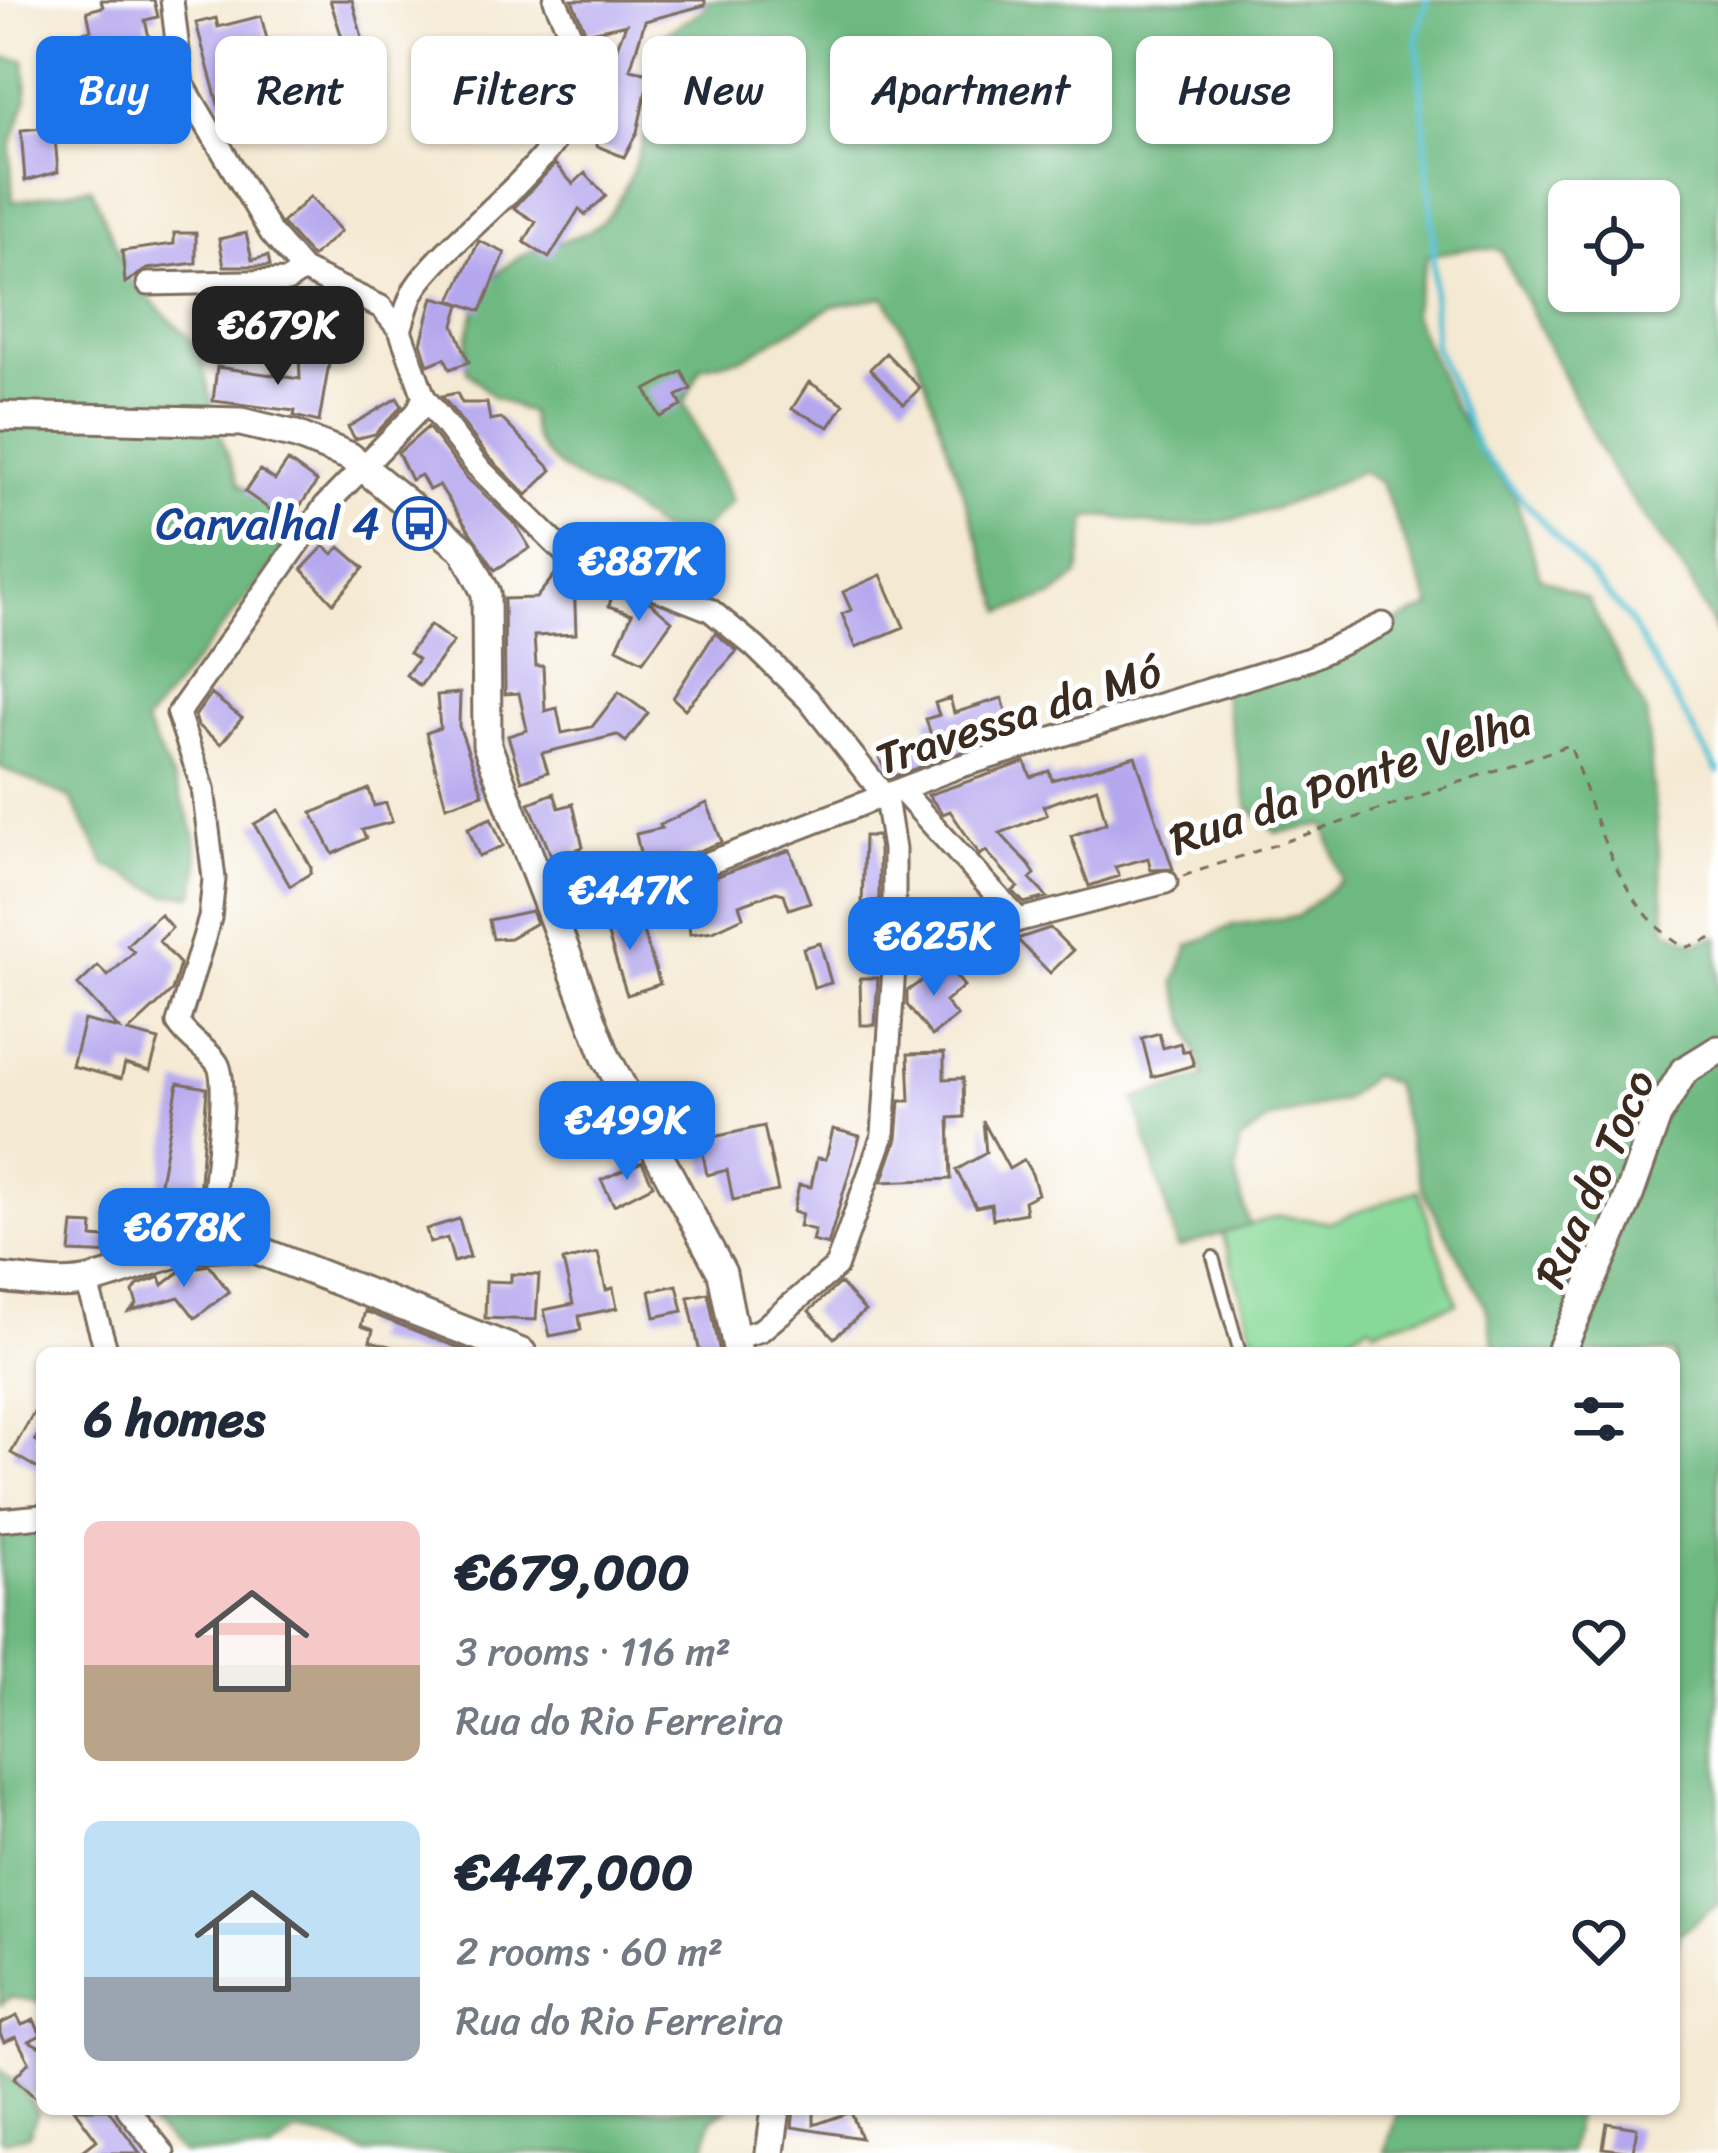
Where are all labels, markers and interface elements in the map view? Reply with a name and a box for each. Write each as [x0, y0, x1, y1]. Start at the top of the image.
chip: Buy [36, 36, 191, 144]
chip: Rent [215, 36, 387, 144]
chip: Filters [411, 36, 618, 144]
chip: New [642, 36, 806, 144]
chip: Apartment [830, 36, 1112, 144]
chip: House [1136, 36, 1333, 144]
map controls [1548, 180, 1680, 312]
button: locate [1548, 180, 1680, 312]
pin: €679K [194, 286, 362, 388]
text: €679K [219, 290, 337, 359]
place label: Carvalhal 4 [156, 484, 380, 564]
bus stop icon: Carvalhal 4 [391, 495, 447, 551]
pin: €887K [555, 522, 723, 624]
text: €887K [580, 526, 698, 595]
street label: Travessa da Mó [865, 631, 1172, 799]
street label: Rua da Ponte Velha [1158, 681, 1542, 879]
pin: €447K [546, 851, 714, 953]
text: €447K [570, 855, 690, 924]
pin: €625K [850, 897, 1018, 999]
text: €625K [875, 901, 993, 970]
street label: Rua do Toco [1511, 1056, 1679, 1301]
pin: €499K [543, 1081, 711, 1183]
text: €499K [566, 1085, 688, 1154]
pin: €678K [100, 1188, 268, 1290]
text: €678K [125, 1192, 243, 1261]
text: 6 homes [84, 1374, 265, 1464]
icon: filters [1566, 1386, 1632, 1452]
text: €679,000 [456, 1527, 690, 1617]
icon: home [180, 1569, 324, 1713]
icon: heart [1566, 1608, 1632, 1674]
text: 3 rooms · 116 m² [456, 1617, 731, 1686]
text: Rua do Rio Ferreira [456, 1686, 783, 1755]
text: €447,000 [456, 1827, 693, 1917]
icon: home [180, 1869, 324, 2013]
icon: heart [1566, 1908, 1632, 1974]
text: 2 rooms · 60 m² [456, 1917, 723, 1986]
text: Rua do Rio Ferreira [456, 1986, 783, 2055]

